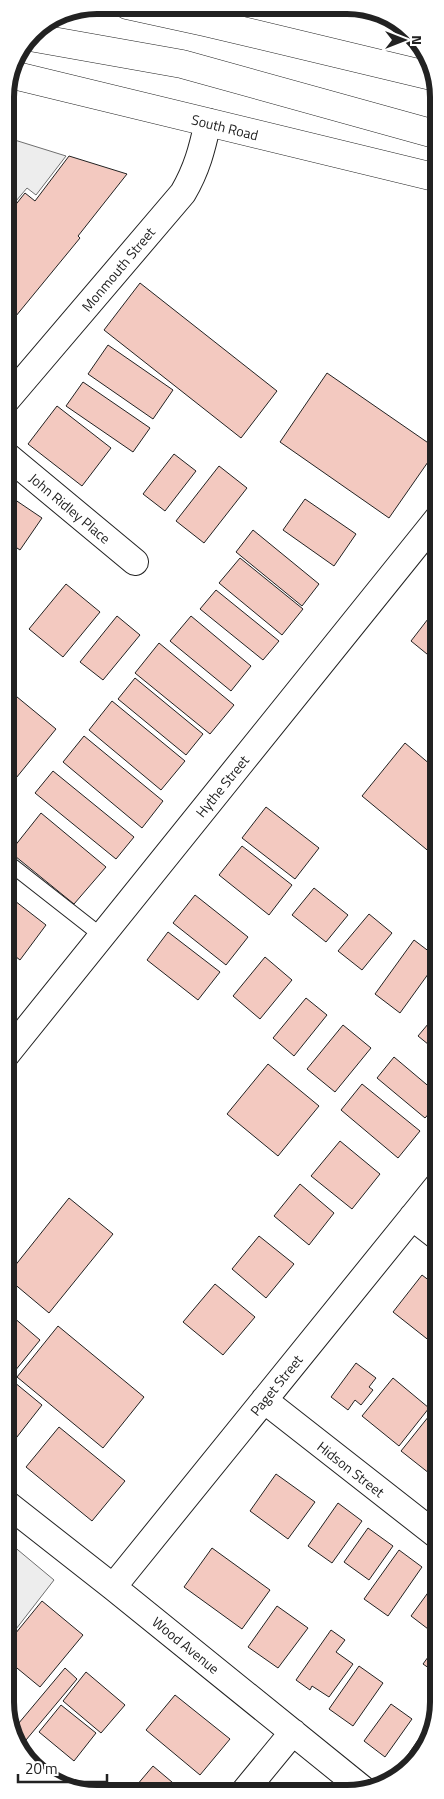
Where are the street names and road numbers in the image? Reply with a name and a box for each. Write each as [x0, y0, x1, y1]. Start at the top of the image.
street label: South Road [189, 109, 261, 145]
street label: Monmouth Street [76, 222, 160, 316]
street label: John Ridley Place [25, 468, 115, 548]
street label: Hythe Street [190, 750, 254, 822]
street label: Paget Street [245, 1350, 307, 1420]
street label: Hidson Street [313, 1436, 389, 1502]
street label: Wood Avenue [148, 1611, 224, 1679]

